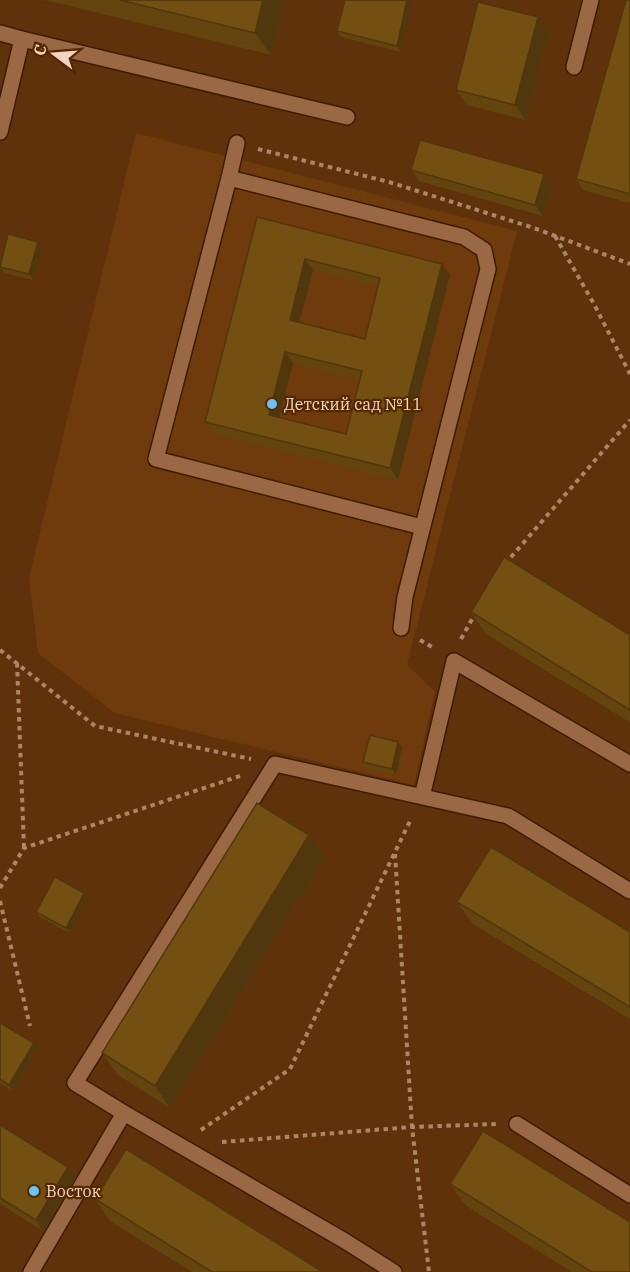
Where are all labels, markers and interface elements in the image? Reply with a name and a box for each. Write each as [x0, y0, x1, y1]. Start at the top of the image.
north arrow [24, 24, 84, 84]
text: С [29, 42, 51, 58]
place label: Детский сад №11 [284, 394, 422, 414]
marker: Детский сад №11 [265, 397, 279, 411]
place label: Восток [46, 1181, 102, 1201]
marker: Восток [27, 1184, 41, 1198]

